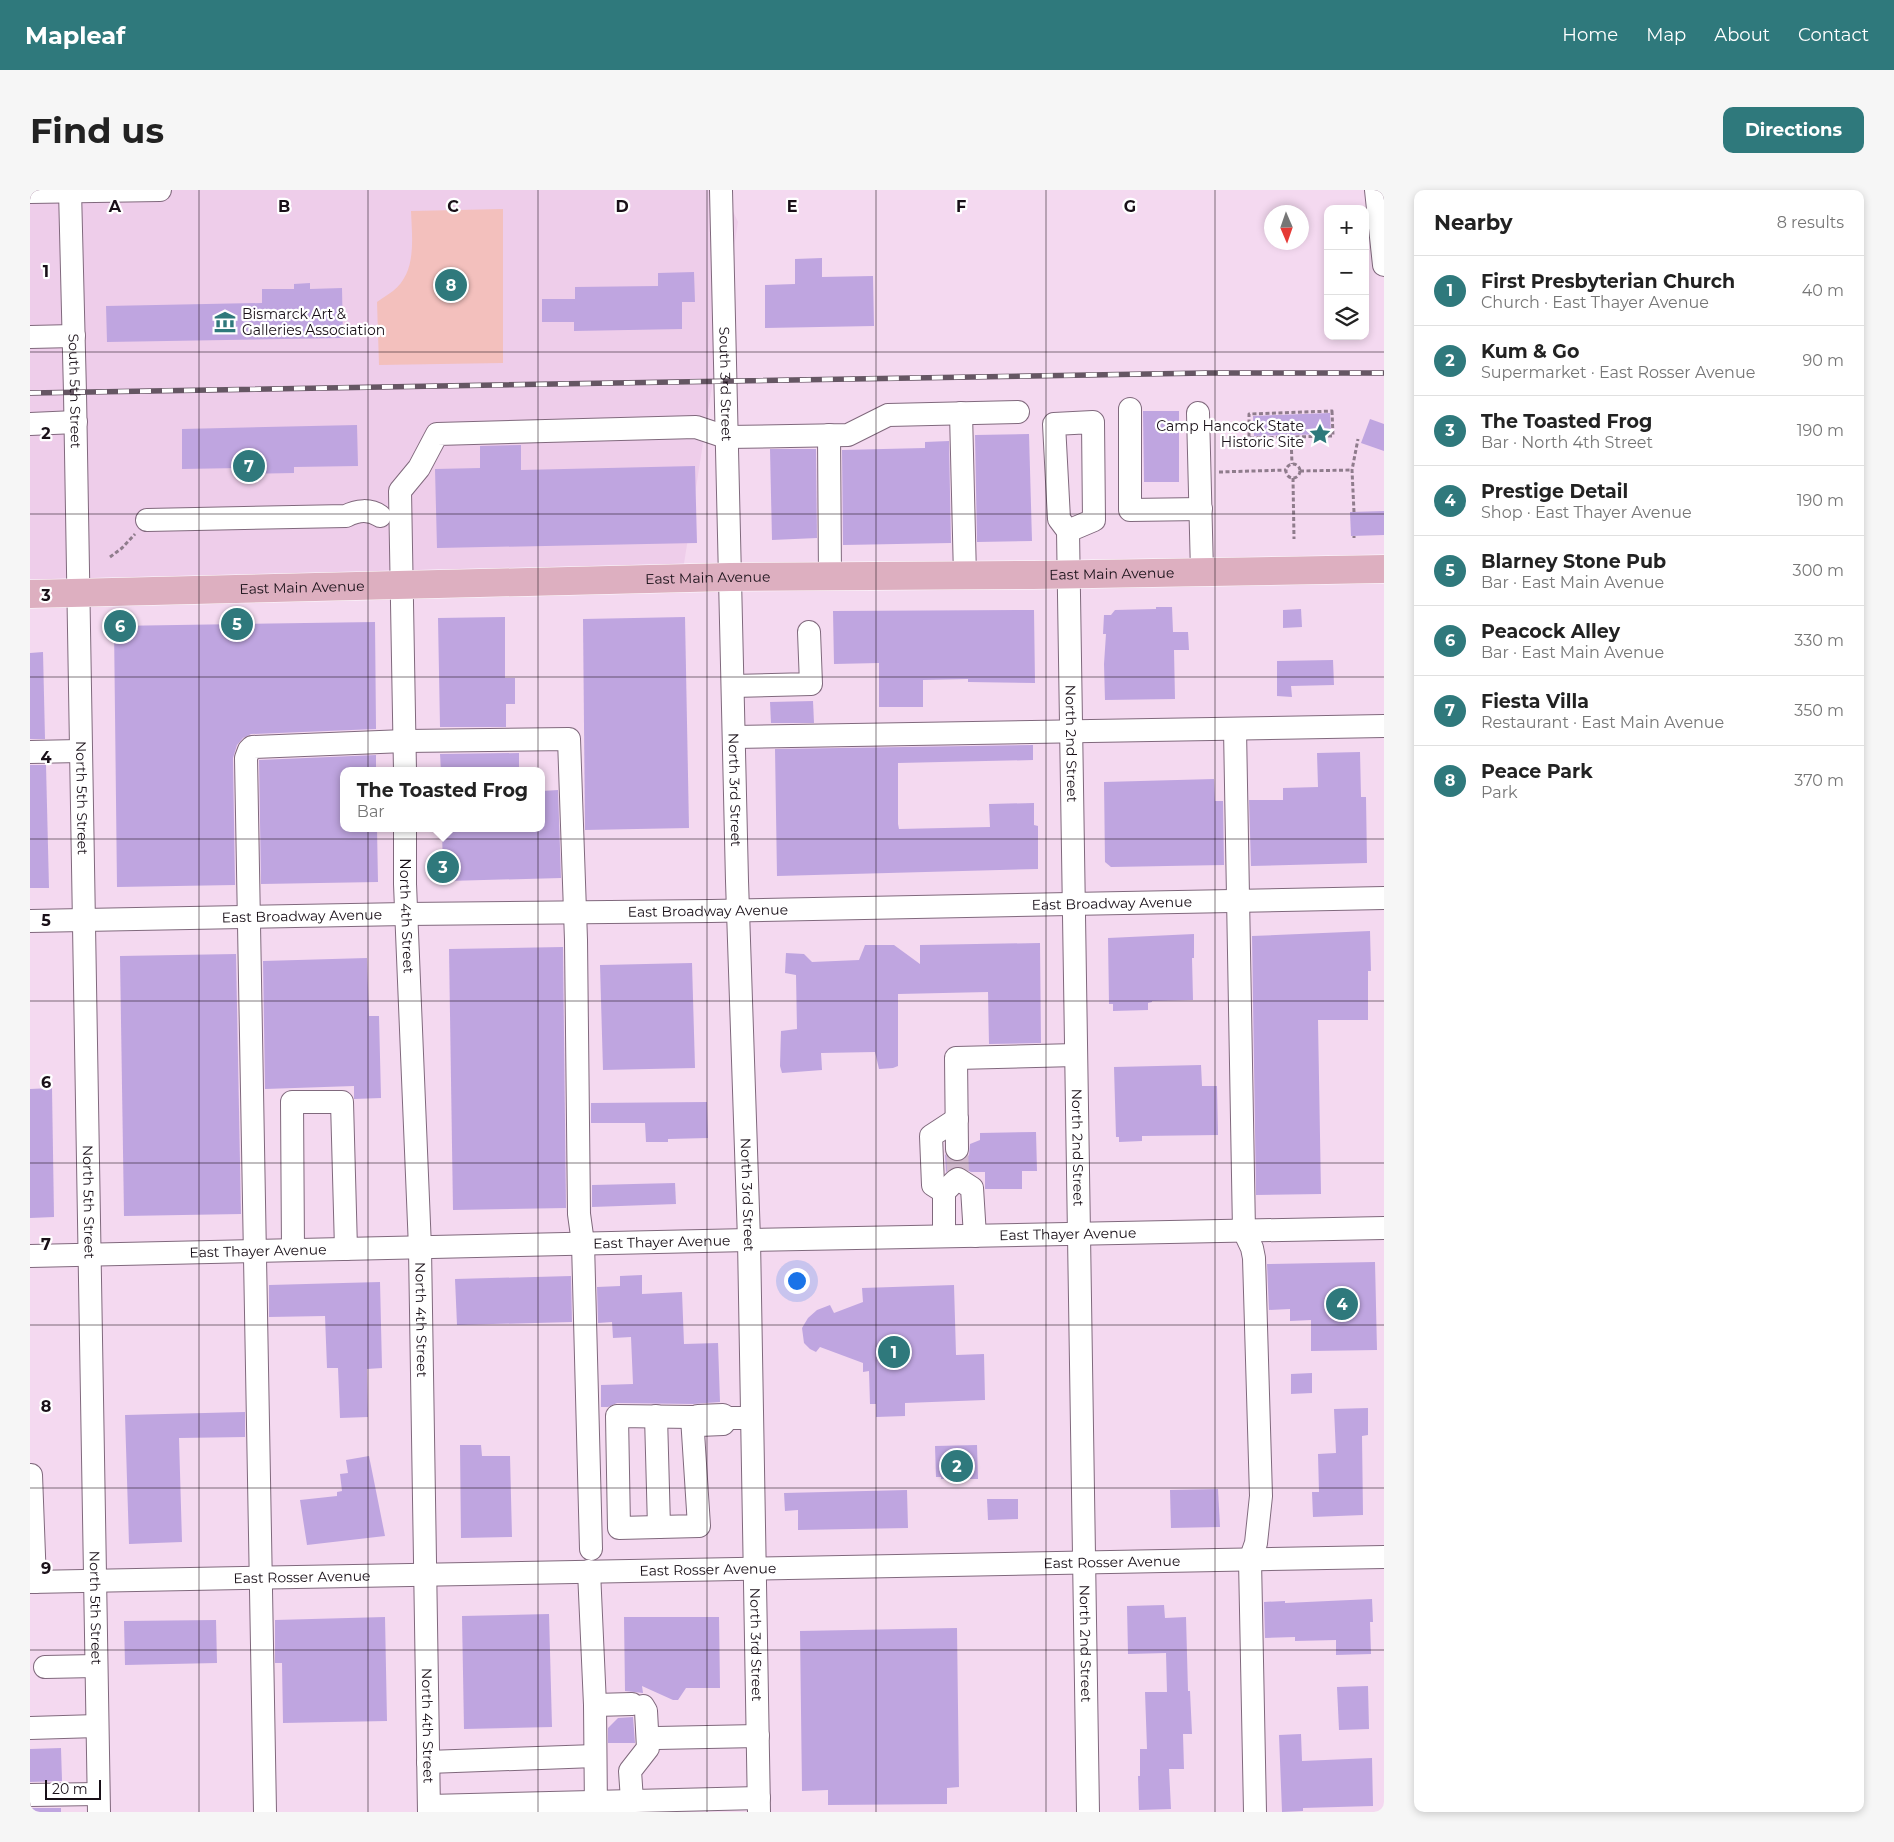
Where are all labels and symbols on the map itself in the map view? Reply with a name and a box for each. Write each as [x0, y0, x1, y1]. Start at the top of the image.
text: A [108, 197, 122, 216]
text: B [278, 197, 290, 216]
text: C [447, 197, 459, 216]
text: D [615, 197, 629, 216]
text: E [787, 197, 797, 216]
text: F [956, 197, 966, 216]
text: G [1124, 197, 1136, 216]
north arrow [1264, 205, 1309, 250]
text: 1 [43, 262, 49, 281]
pin: 8 [435, 266, 467, 304]
place label: Bismarck Art & Galleries Association [242, 305, 385, 339]
museum icon: Bismarck Art & Galleries Association [212, 309, 238, 335]
street label: South 3rd Street [715, 326, 736, 442]
street label: South 5th Street [65, 333, 85, 449]
place label: Camp Hancock State Historic Site [1156, 417, 1304, 451]
place icon: Camp Hancock State Historic Site [1307, 421, 1333, 447]
text: 2 [41, 424, 51, 443]
pin: 7 [233, 447, 265, 485]
street label: East Main Avenue [1049, 564, 1175, 584]
street label: East Main Avenue [645, 568, 770, 588]
street label: East Main Avenue [239, 577, 365, 598]
text: 3 [40, 586, 51, 605]
pin: 5 [221, 605, 253, 643]
pin: 6 [104, 607, 136, 645]
street label: North 2nd Street [1061, 685, 1081, 803]
street label: North 3rd Street [725, 733, 745, 847]
street label: North 5th Street [72, 741, 92, 855]
text: 4 [40, 748, 52, 767]
pin: 3 [427, 848, 459, 886]
street label: North 4th Street [396, 858, 418, 974]
street label: East Broadway Avenue [1031, 893, 1192, 914]
street label: East Broadway Avenue [628, 901, 788, 921]
street label: East Broadway Avenue [222, 905, 382, 926]
text: 5 [41, 911, 51, 930]
text: 6 [41, 1073, 51, 1092]
street label: North 2nd Street [1068, 1088, 1088, 1207]
street label: North 3rd Street [737, 1138, 758, 1252]
street label: North 5th Street [79, 1145, 99, 1259]
street label: East Thayer Avenue [999, 1224, 1137, 1244]
street label: East Thayer Avenue [593, 1231, 731, 1252]
text: 7 [41, 1235, 51, 1254]
street label: East Thayer Avenue [189, 1240, 327, 1261]
street label: North 4th Street [411, 1262, 431, 1378]
your location [784, 1268, 810, 1294]
pin: 4 [1326, 1285, 1358, 1323]
pin: 1 [878, 1333, 910, 1371]
text: 8 [41, 1397, 51, 1416]
pin: 2 [941, 1447, 973, 1485]
street label: North 5th Street [86, 1551, 106, 1665]
street label: East Rosser Avenue [1043, 1552, 1180, 1572]
text: 9 [41, 1559, 51, 1578]
street label: East Rosser Avenue [639, 1559, 777, 1580]
street label: East Rosser Avenue [233, 1567, 371, 1587]
street label: North 2nd Street [1075, 1584, 1095, 1703]
street label: North 3rd Street [746, 1588, 766, 1702]
street label: North 4th Street [418, 1668, 438, 1784]
scale bar [45, 1777, 101, 1800]

